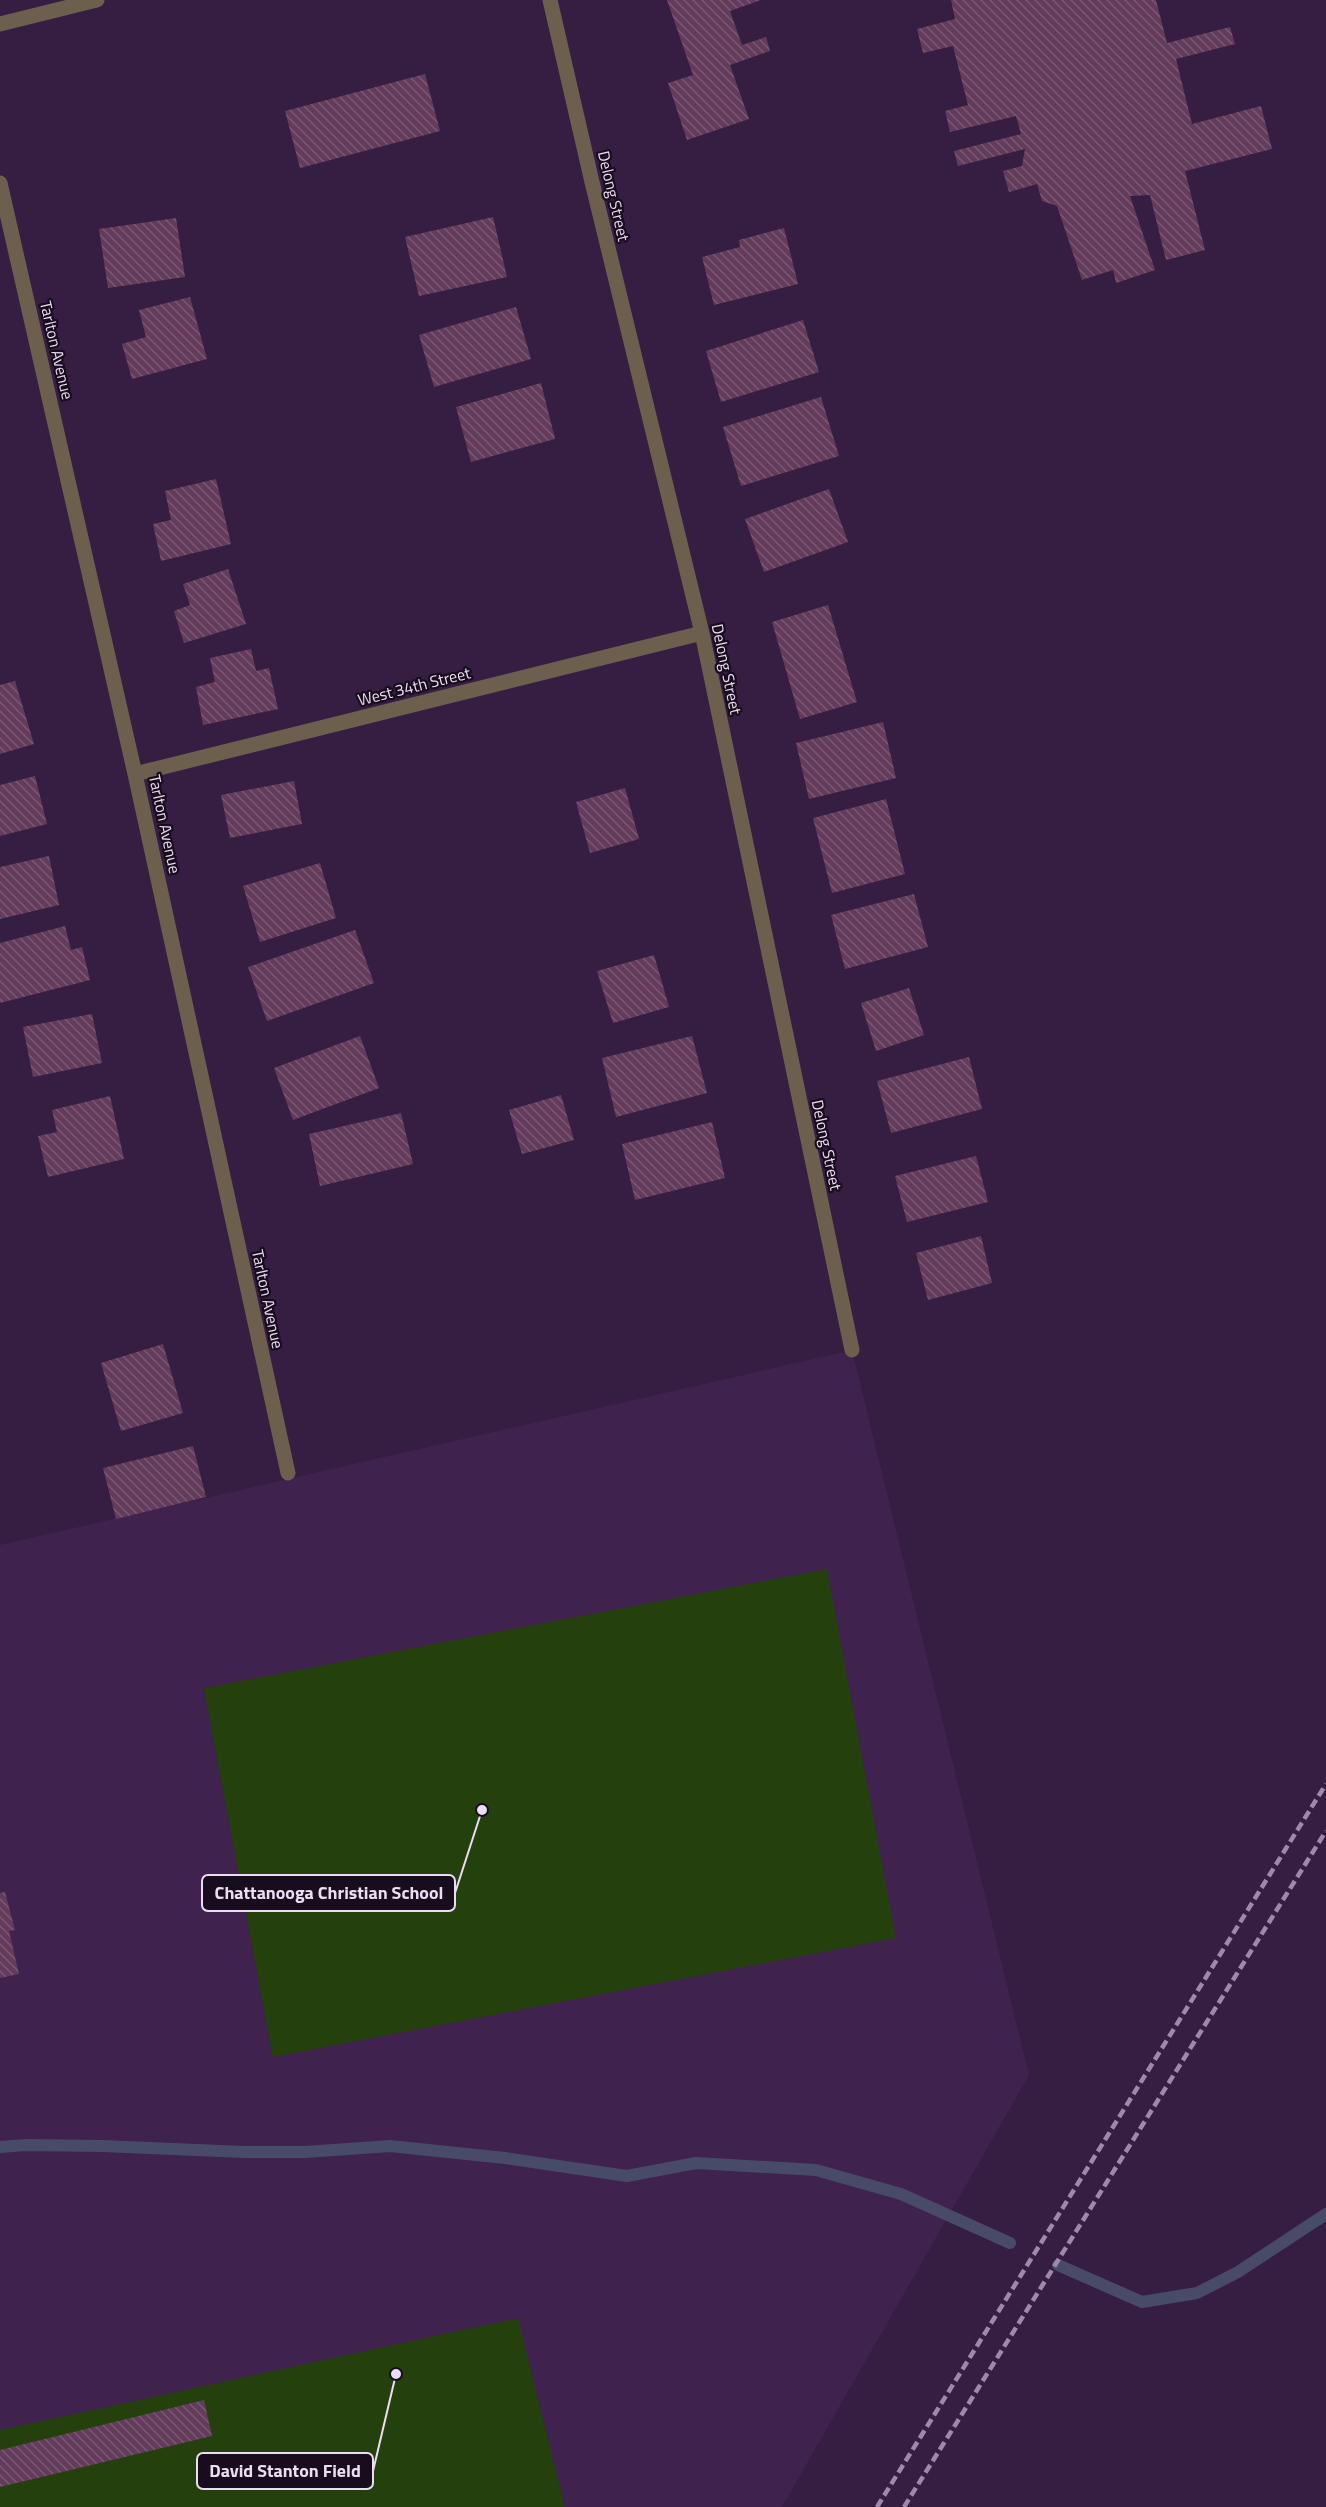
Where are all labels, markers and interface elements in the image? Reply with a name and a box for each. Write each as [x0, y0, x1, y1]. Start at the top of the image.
street label: Delong Street [592, 148, 636, 244]
street label: Tarlton Avenue [34, 298, 80, 402]
street label: Delong Street [706, 621, 748, 717]
street label: West 34th Street [355, 660, 473, 712]
street label: Tarlton Avenue [143, 772, 187, 876]
street label: Delong Street [806, 1097, 848, 1193]
street label: Tarlton Avenue [246, 1247, 290, 1351]
callout: Chattanooga Christian School [202, 1875, 455, 1911]
text: Chattanooga Christian School [215, 1879, 443, 1906]
callout: David Stanton Field [197, 2453, 373, 2489]
text: David Stanton Field [209, 2457, 361, 2484]

